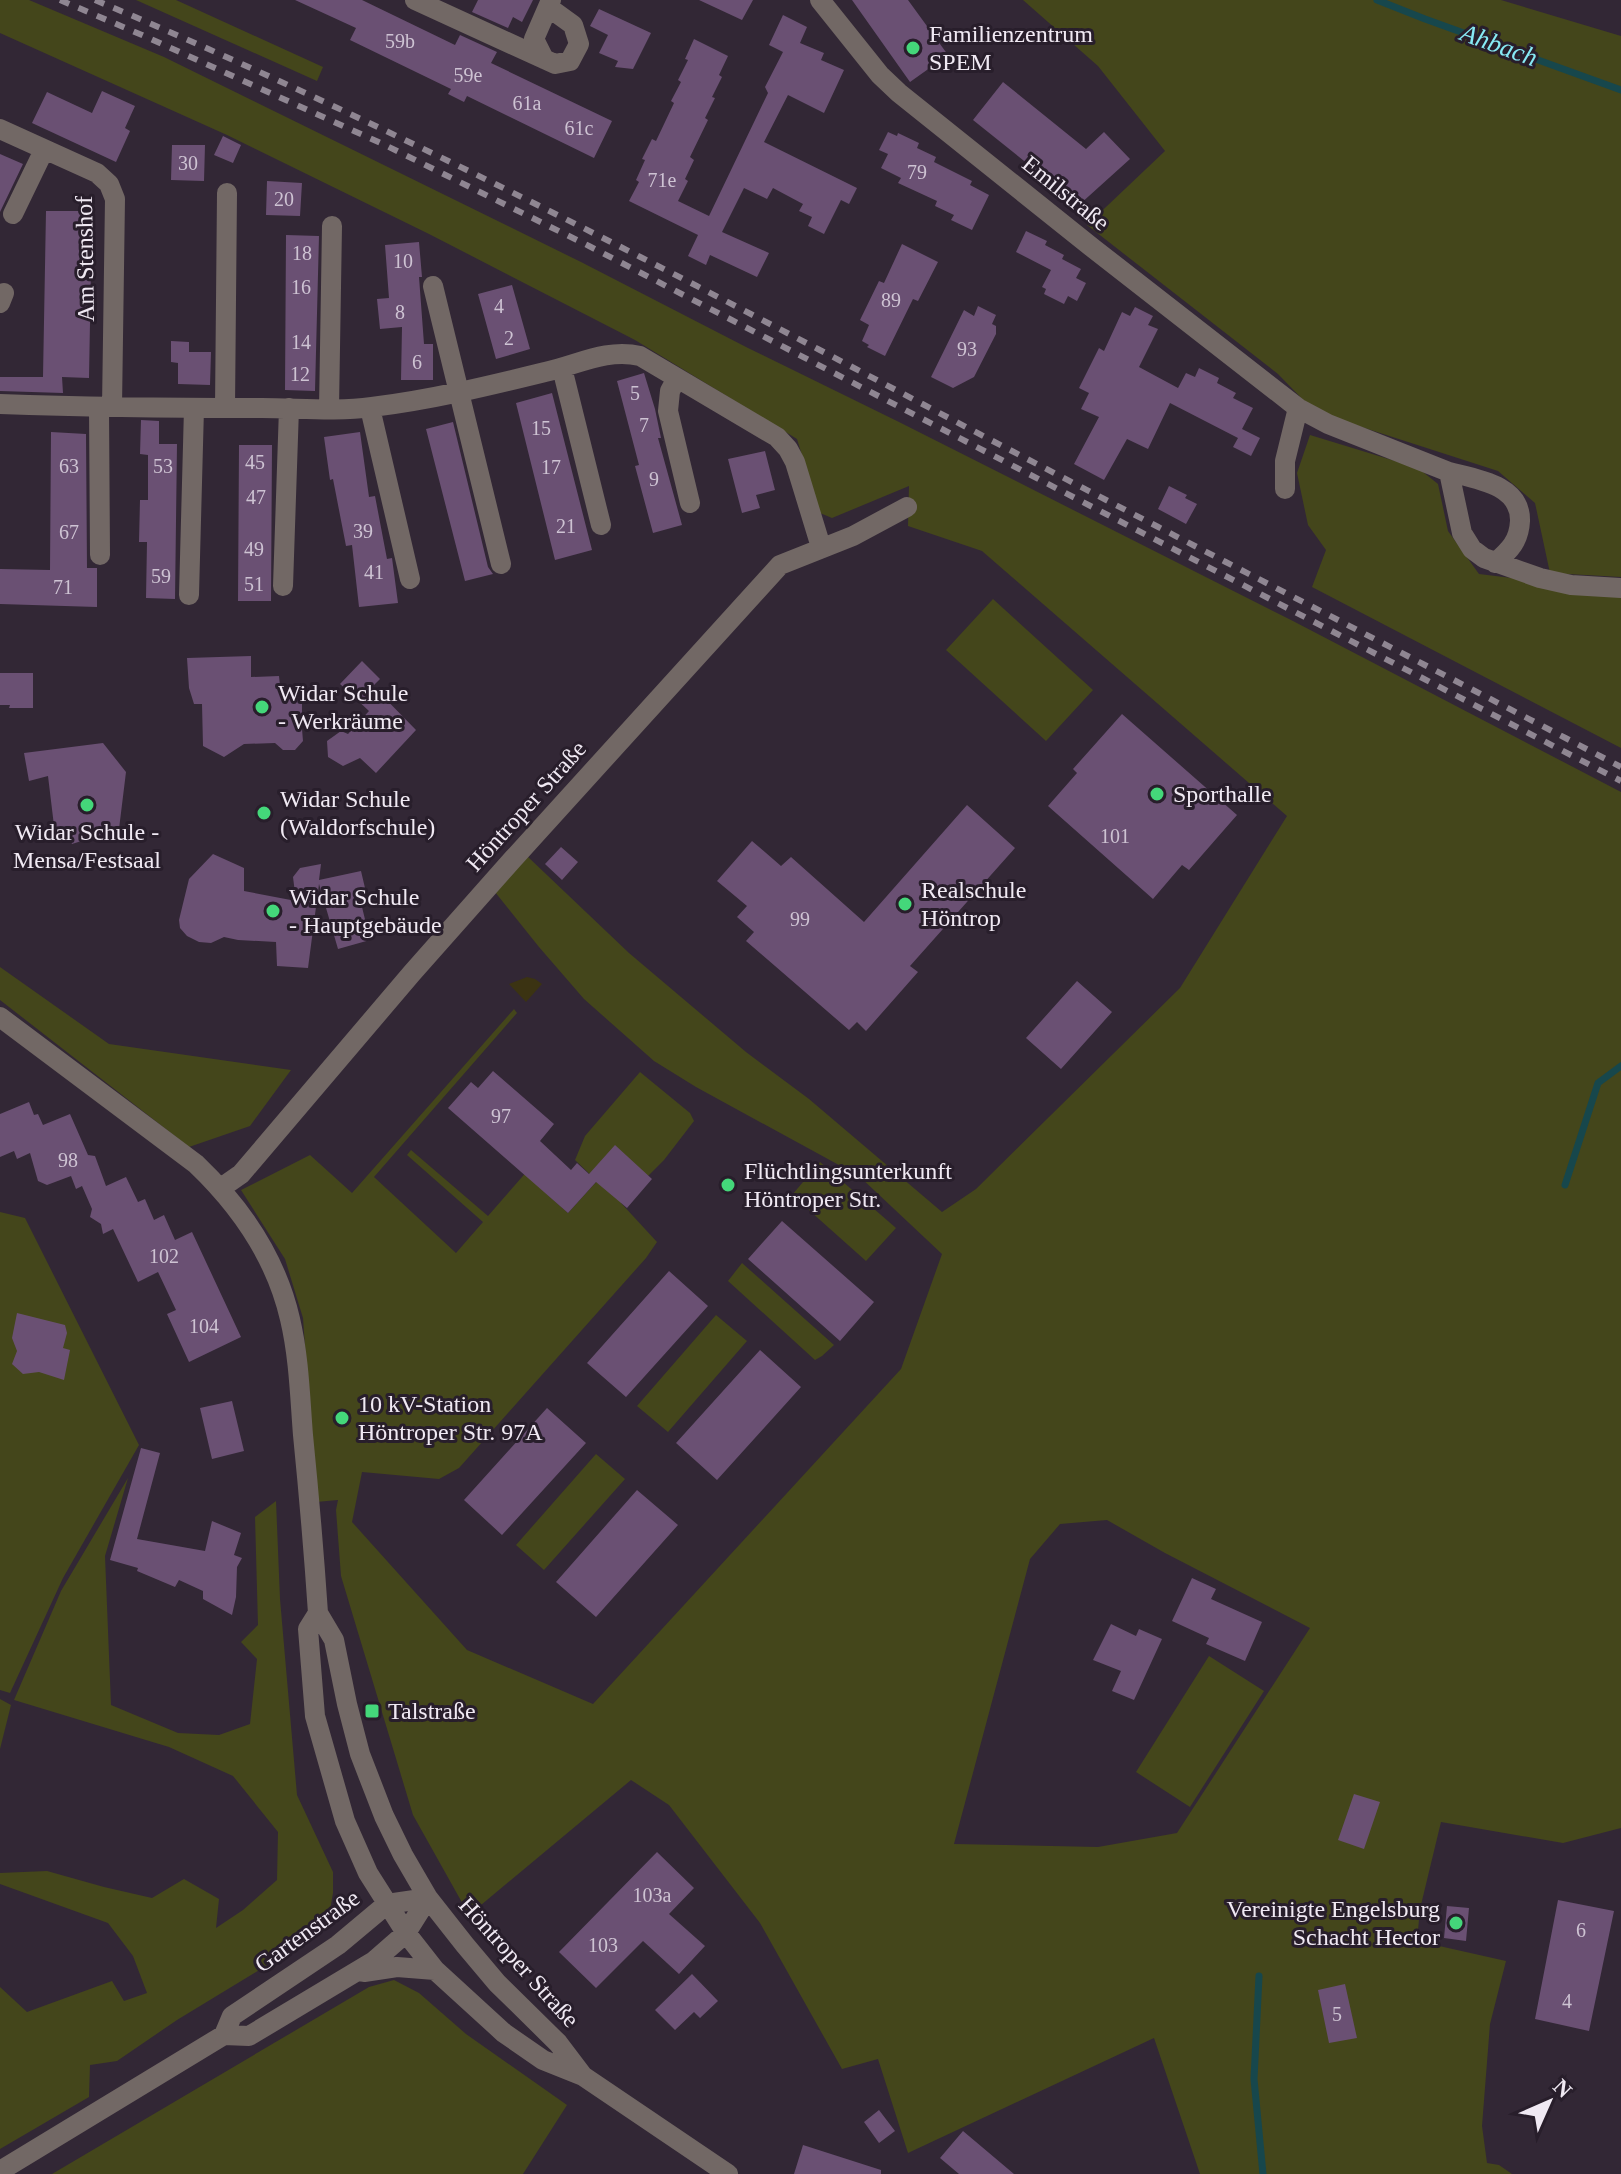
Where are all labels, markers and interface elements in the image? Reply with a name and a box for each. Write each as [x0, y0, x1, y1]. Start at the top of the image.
water label: Ahbach [1455, 17, 1541, 72]
place label: Familienzentrum SPEM [929, 21, 1093, 75]
house number: 59b [385, 30, 415, 52]
marker: Familienzentrum SPEM [904, 39, 922, 57]
house number: 59e [454, 64, 483, 86]
house number: 61a [513, 92, 542, 114]
house number: 61c [565, 117, 594, 139]
street label: Emilstraße [1017, 150, 1115, 236]
house number: 30 [178, 152, 198, 174]
house number: 79 [907, 161, 927, 183]
house number: 71e [648, 169, 677, 191]
house number: 20 [274, 188, 294, 210]
street label: Am Stenshof [71, 196, 99, 322]
house number: 18 [292, 242, 312, 264]
house number: 10 [393, 250, 413, 272]
house number: 16 [291, 276, 311, 298]
house number: 89 [881, 289, 901, 311]
house number: 4 [494, 295, 504, 317]
house number: 8 [395, 301, 405, 323]
house number: 2 [504, 327, 514, 349]
house number: 14 [291, 331, 311, 353]
house number: 93 [957, 338, 977, 360]
house number: 6 [412, 351, 422, 373]
house number: 12 [290, 363, 310, 385]
house number: 5 [630, 382, 640, 404]
house number: 7 [639, 414, 649, 436]
house number: 15 [531, 417, 551, 439]
house number: 45 [245, 451, 265, 473]
house number: 63 [59, 455, 79, 477]
house number: 53 [153, 455, 173, 477]
house number: 17 [541, 456, 561, 478]
house number: 9 [649, 468, 659, 490]
house number: 47 [246, 486, 266, 508]
house number: 21 [556, 515, 576, 537]
house number: 39 [353, 520, 373, 542]
house number: 67 [59, 521, 79, 543]
house number: 49 [244, 538, 264, 560]
house number: 41 [364, 561, 384, 583]
house number: 59 [151, 565, 171, 587]
house number: 51 [244, 573, 264, 595]
house number: 71 [53, 576, 73, 598]
place label: Widar Schule - Werkräume [278, 680, 408, 734]
marker: Widar Schule - Werkräume [253, 698, 271, 716]
street label: Höntroper Straße [461, 736, 591, 876]
place label: Sporthalle [1173, 781, 1272, 807]
marker: Sporthalle [1148, 785, 1166, 803]
place label: Widar Schule (Waldorfschule) [280, 786, 435, 840]
marker: Widar Schule - Mensa/Festsaal [78, 796, 96, 814]
marker: Widar Schule (Waldorfschule) [255, 804, 273, 822]
place label: Widar Schule - Mensa/Festsaal [13, 819, 161, 873]
house number: 101 [1100, 825, 1130, 847]
place label: Realschule Höntrop [921, 877, 1026, 931]
place label: Widar Schule - Hauptgebäude [289, 884, 442, 938]
marker: Realschule Höntrop [896, 895, 914, 913]
marker: Widar Schule - Hauptgebäude [264, 902, 282, 920]
house number: 99 [790, 908, 810, 930]
house number: 97 [491, 1105, 511, 1127]
house number: 98 [58, 1149, 78, 1171]
place label: Flüchtlingsunterkunft Höntroper Str. [744, 1158, 952, 1212]
marker: Flüchtlingsunterkunft Höntroper Str. [719, 1176, 737, 1194]
house number: 102 [149, 1245, 179, 1267]
house number: 104 [189, 1315, 219, 1337]
place label: 10 kV-Station Höntroper Str. 97A [358, 1391, 543, 1445]
marker: 10 kV-Station Höntroper Str. 97A [333, 1409, 351, 1427]
place label: Talstraße [388, 1698, 476, 1724]
marker: Talstraße [363, 1702, 381, 1720]
street label: Gartenstraße [250, 1884, 364, 1978]
house number: 103a [633, 1884, 672, 1906]
street label: Höntroper Straße [454, 1892, 584, 2032]
place label: Vereinigte Engelsburg Schacht Hector [1226, 1896, 1440, 1950]
marker: Vereinigte Engelsburg Schacht Hector [1447, 1914, 1465, 1932]
house number: 6 [1576, 1919, 1586, 1941]
house number: 103 [588, 1934, 618, 1956]
house number: 4 [1562, 1990, 1572, 2012]
house number: 5 [1332, 2003, 1342, 2025]
north arrow [1509, 2062, 1589, 2142]
text: N [1548, 2074, 1577, 2103]

